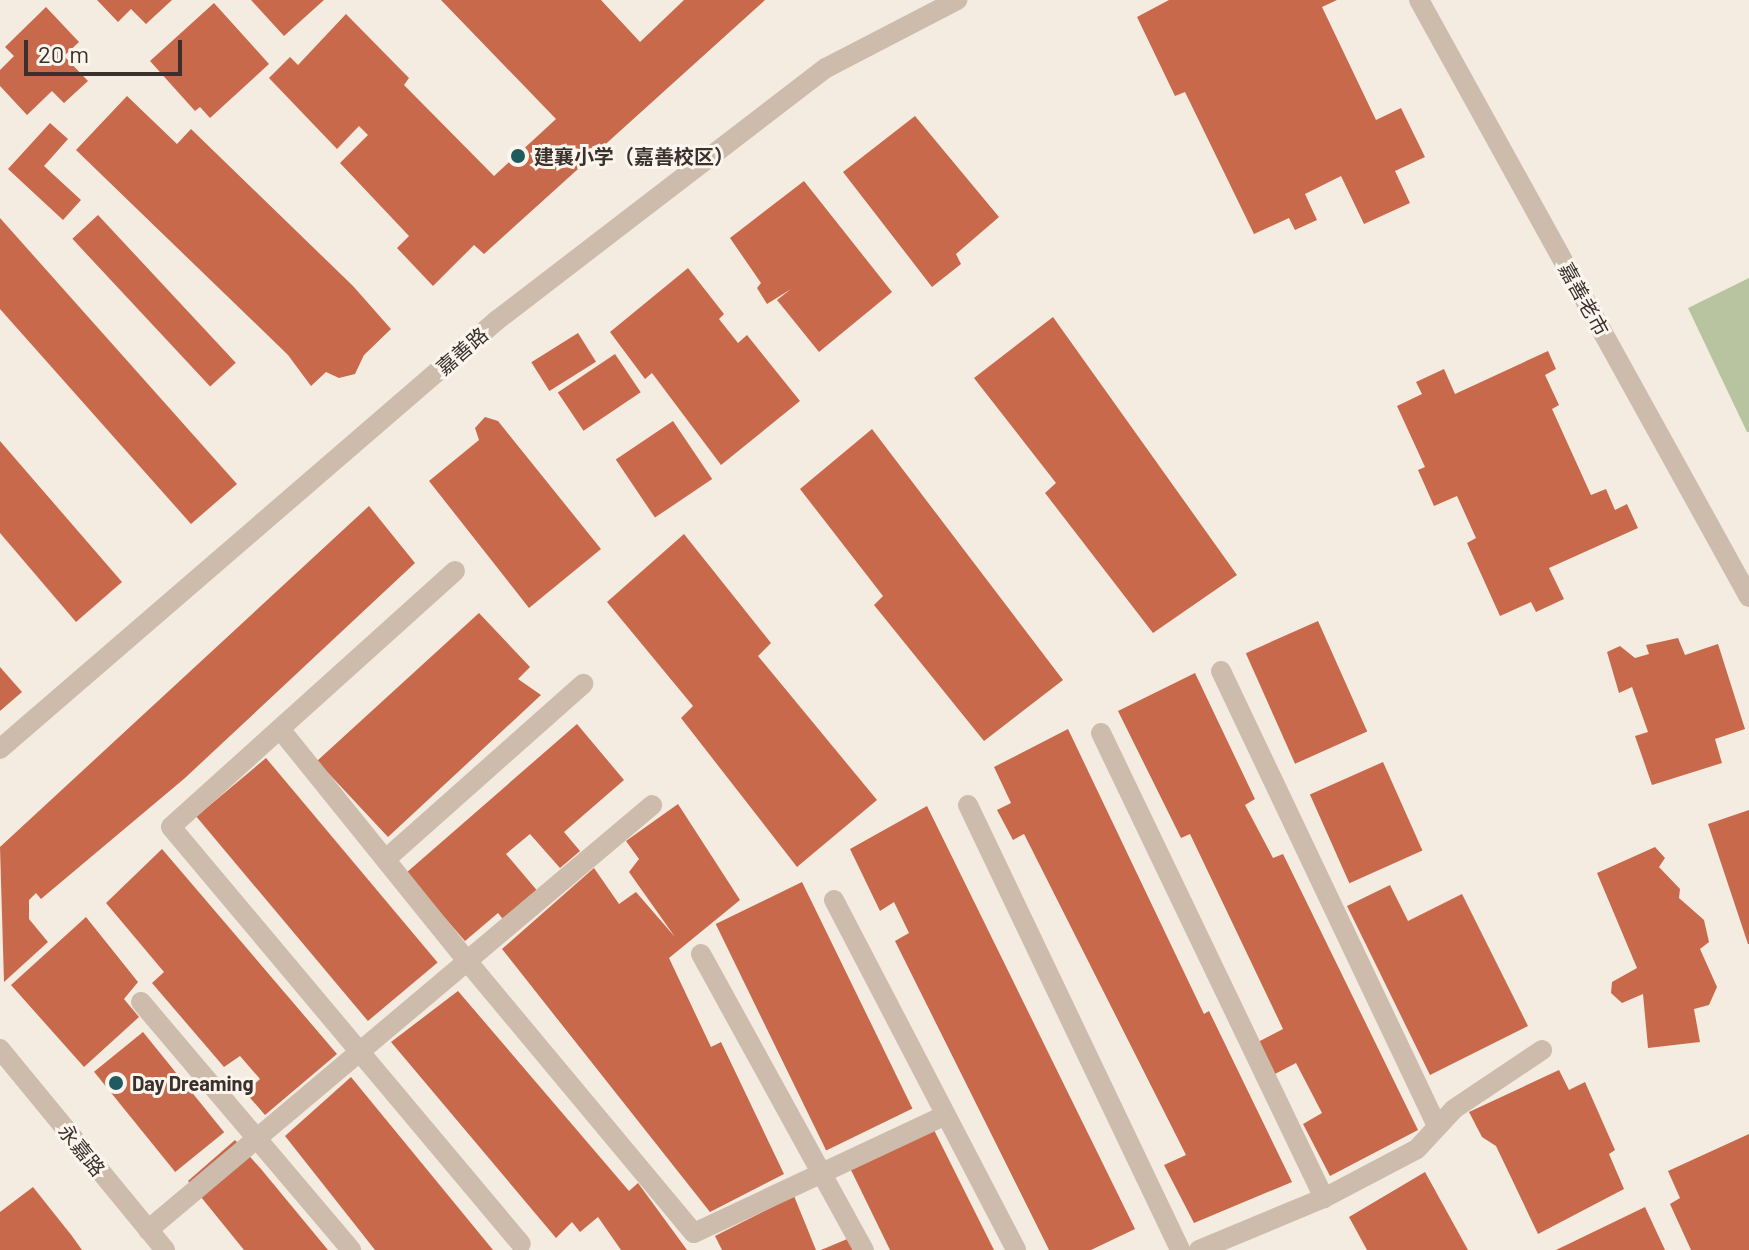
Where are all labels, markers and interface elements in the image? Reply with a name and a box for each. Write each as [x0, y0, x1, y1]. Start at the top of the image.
scale bar [28, 24, 186, 74]
text: 20 m [38, 39, 89, 68]
place label: 建襄小学（嘉善校区） [534, 144, 734, 168]
marker: 建襄小学（嘉善校区） [509, 147, 527, 165]
street label: 嘉善老市 [1554, 258, 1614, 340]
street label: 嘉善路 [431, 322, 493, 380]
place label: Day Dreaming [132, 1071, 254, 1095]
marker: Day Dreaming [107, 1074, 125, 1092]
street label: 永嘉路 [54, 1119, 110, 1181]

